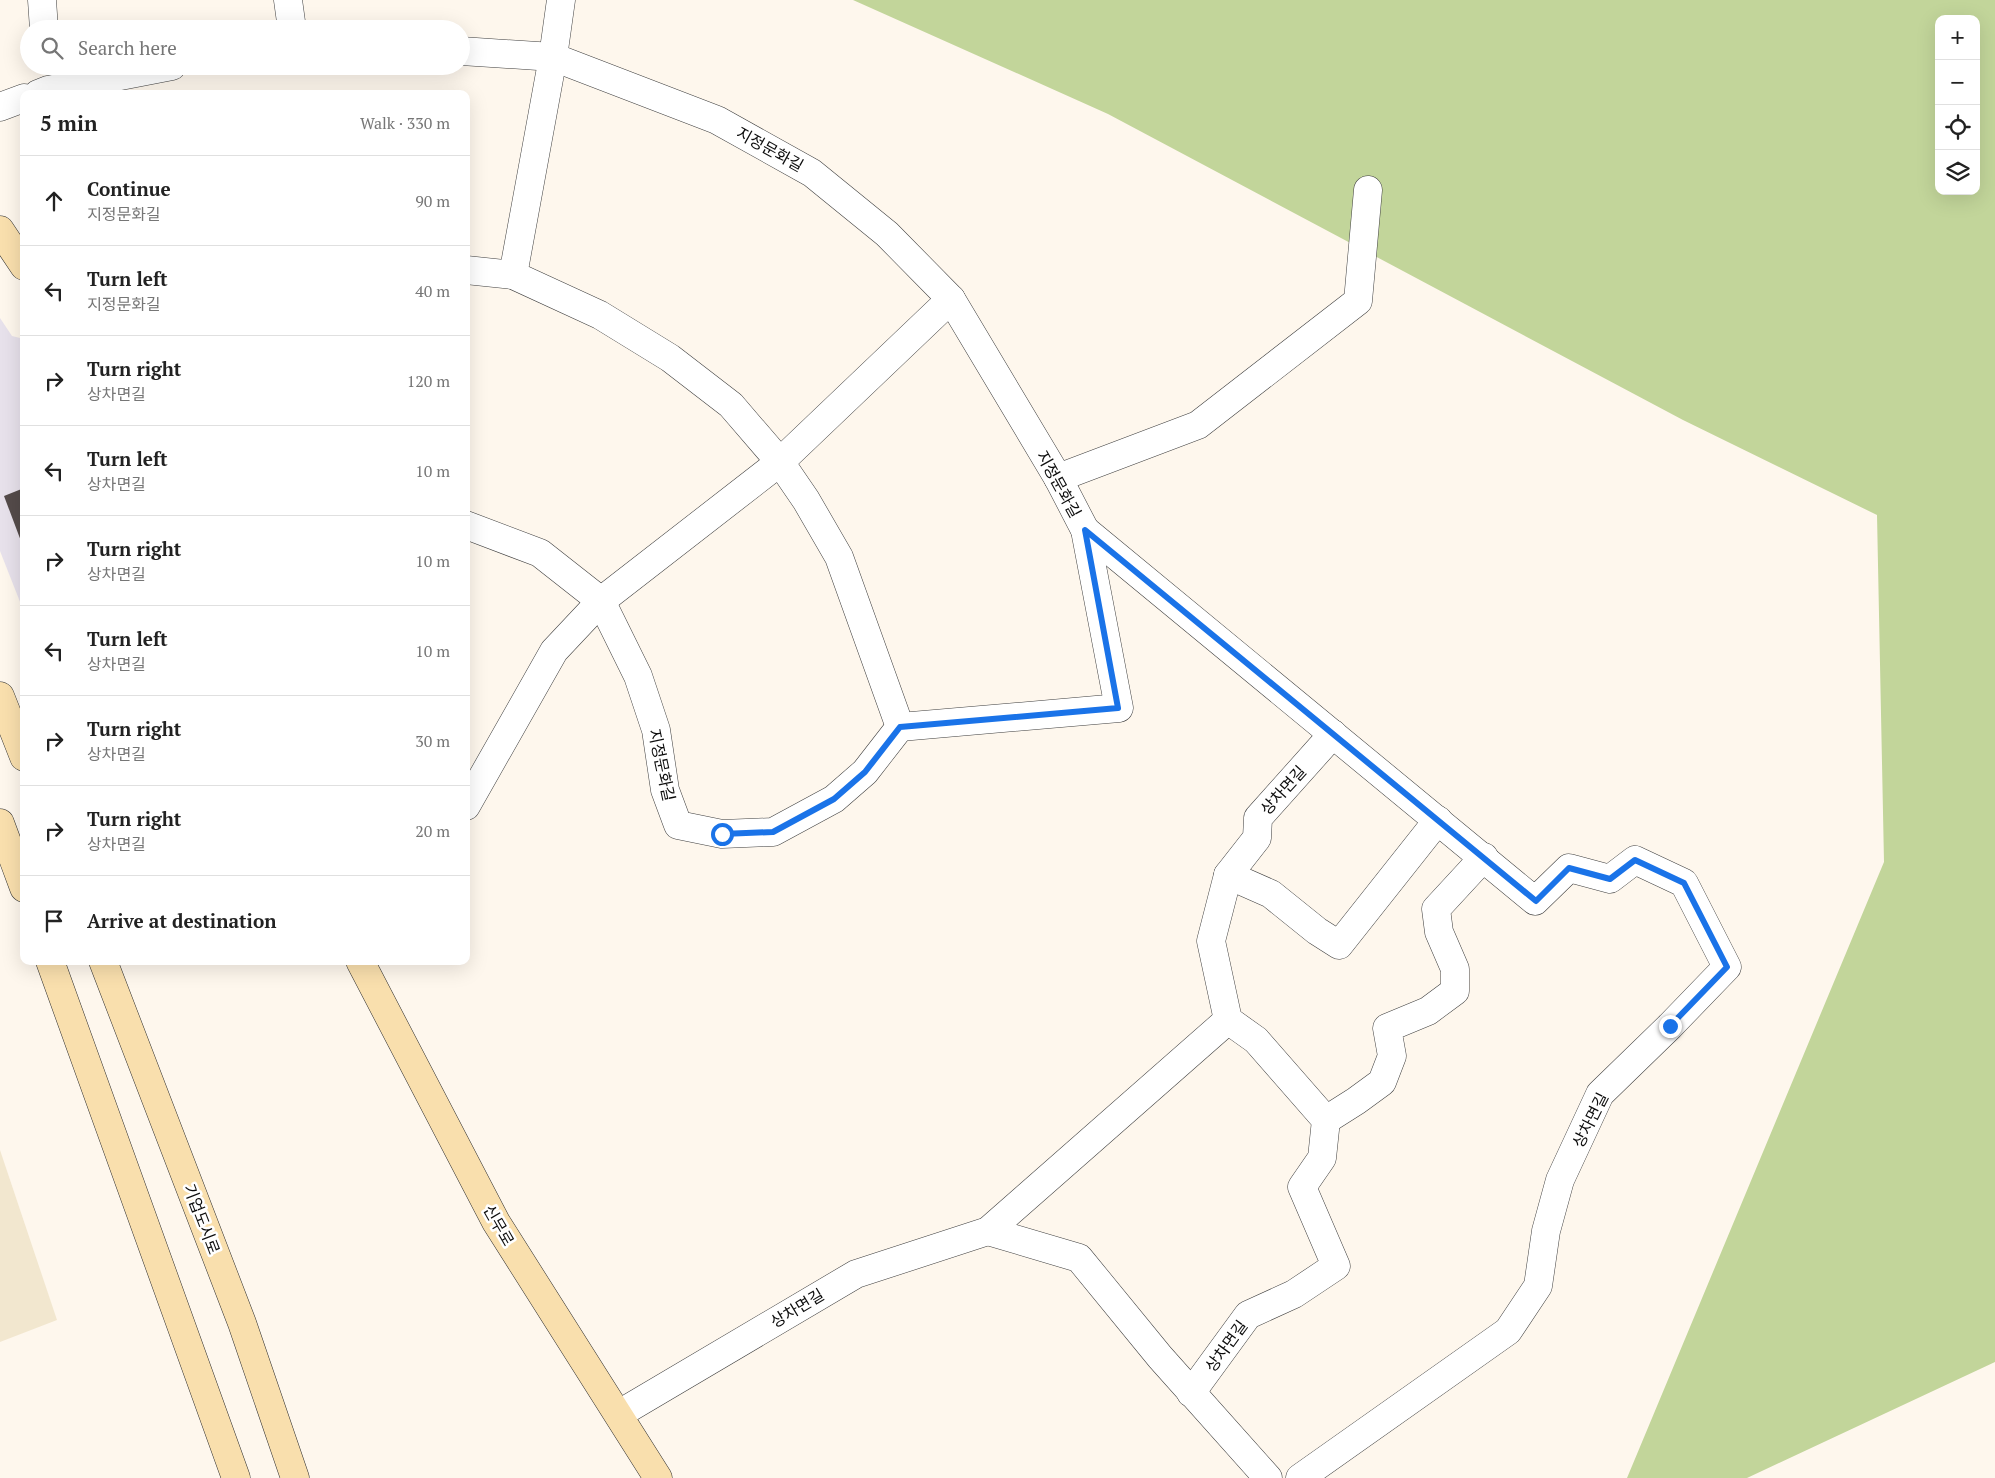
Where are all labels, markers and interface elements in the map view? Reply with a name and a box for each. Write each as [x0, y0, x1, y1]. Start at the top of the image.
map controls [1935, 15, 1980, 195]
button: + [1935, 15, 1980, 60]
search box [20, 20, 470, 75]
icon: search [38, 34, 66, 62]
text: Search here [78, 35, 177, 60]
button: − [1935, 60, 1980, 105]
button: locate [1935, 105, 1980, 150]
text: 5 min [40, 109, 97, 137]
text: Walk · 330 m [360, 112, 450, 134]
street label: 지정문화길 [732, 122, 808, 176]
button: layers [1935, 150, 1980, 195]
text: Continue [87, 176, 171, 201]
icon: ahead [40, 187, 68, 215]
text: 90 m [415, 190, 450, 212]
text: 지정문화길 [87, 203, 161, 225]
text: Turn left [87, 266, 168, 291]
icon: left [40, 277, 68, 305]
text: 40 m [415, 280, 450, 302]
text: 지정문화길 [87, 293, 161, 315]
text: Turn right [87, 356, 181, 381]
icon: right [40, 367, 68, 395]
text: 120 m [407, 370, 450, 392]
text: 상차면길 [87, 383, 146, 405]
text: Turn left [87, 446, 168, 471]
street label: 지정문화길 [1032, 446, 1086, 522]
icon: left [40, 457, 68, 485]
text: 10 m [415, 460, 450, 482]
text: 상차면길 [87, 473, 146, 495]
text: Turn right [87, 536, 181, 561]
icon: right [40, 547, 68, 575]
text: 10 m [415, 550, 450, 572]
text: 상차면길 [87, 563, 146, 585]
text: Turn left [87, 626, 168, 651]
icon: left [40, 637, 68, 665]
text: 10 m [415, 640, 450, 662]
text: 상차면길 [87, 653, 146, 675]
text: Turn right [87, 716, 181, 741]
icon: right [40, 727, 68, 755]
street label: 지정문화길 [644, 727, 680, 803]
text: 30 m [415, 730, 450, 752]
text: 상차면길 [87, 743, 146, 765]
street label: 상차면길 [1255, 761, 1311, 819]
text: Turn right [87, 806, 181, 831]
icon: right [40, 817, 68, 845]
text: 20 m [415, 820, 450, 842]
route start [711, 823, 734, 846]
text: 상차면길 [87, 833, 146, 855]
icon: arrive [40, 907, 68, 935]
text: Arrive at destination [87, 908, 276, 933]
route end [1659, 1015, 1682, 1038]
street label: 상차면길 [1567, 1089, 1613, 1151]
street label: 기업도시로 [179, 1181, 226, 1258]
street label: 신무로 [478, 1200, 520, 1250]
street label: 상차면길 [766, 1283, 828, 1333]
street label: 상차면길 [1200, 1316, 1252, 1376]

